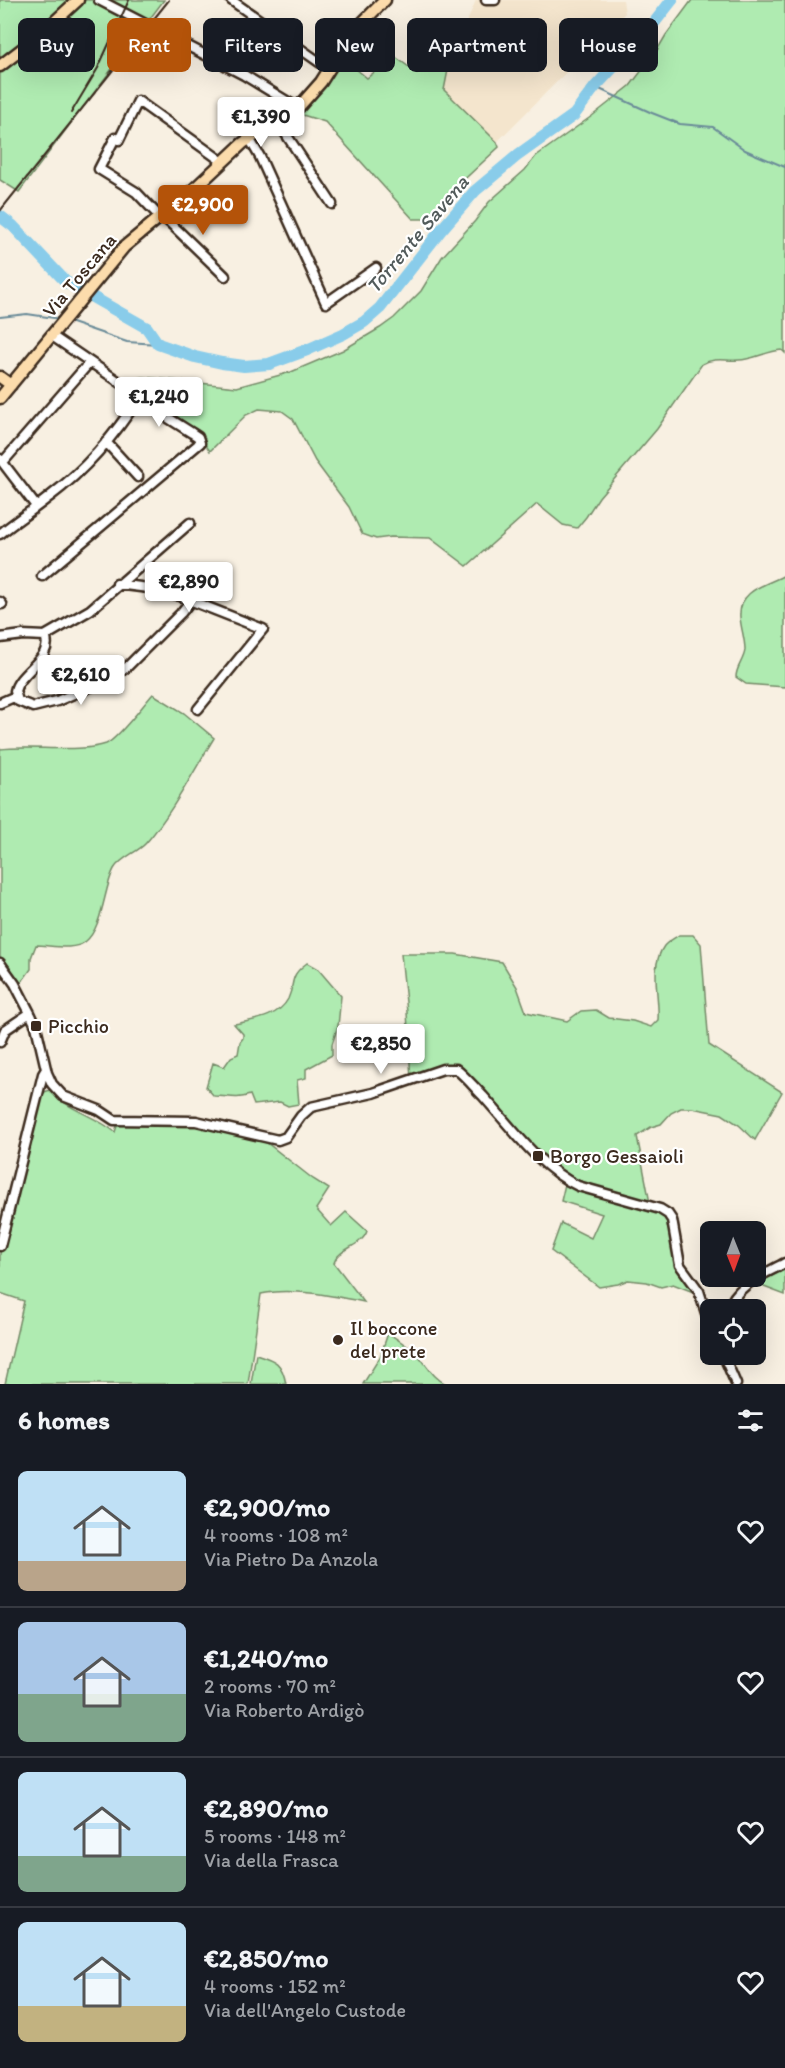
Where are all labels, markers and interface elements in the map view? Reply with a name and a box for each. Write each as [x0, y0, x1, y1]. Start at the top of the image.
chip: Buy [18, 18, 95, 72]
chip: Rent [107, 18, 191, 72]
chip: Filters [203, 18, 303, 72]
chip: New [315, 18, 395, 72]
chip: Apartment [407, 18, 547, 72]
chip: House [559, 18, 658, 72]
pin: €1,390 [212, 97, 310, 148]
text: €1,390 [231, 104, 291, 128]
water label: Torrente Savena [360, 170, 474, 298]
pin: €2,900 [154, 185, 252, 236]
text: €2,900 [172, 192, 234, 216]
street label: Via Toscana [37, 228, 121, 322]
pin: €1,240 [110, 377, 208, 428]
text: €1,240 [129, 384, 189, 408]
pin: €2,890 [140, 562, 238, 613]
text: €2,890 [159, 569, 219, 593]
pin: €2,610 [32, 655, 130, 706]
text: €2,610 [52, 662, 110, 686]
place label: Picchio [48, 1014, 109, 1038]
marker: Picchio [29, 1019, 43, 1033]
pin: €2,850 [332, 1024, 430, 1075]
text: €2,850 [351, 1031, 411, 1055]
place label: Borgo Gessaioli [550, 1144, 684, 1168]
marker: Borgo Gessaioli [531, 1149, 545, 1163]
north arrow [700, 1221, 766, 1287]
map controls [700, 1221, 766, 1365]
button: locate [700, 1299, 766, 1365]
place label: Il boccone del prete [350, 1316, 437, 1363]
marker: Il boccone del prete [331, 1333, 345, 1347]
text: 6 homes [18, 1404, 110, 1436]
icon: filters [734, 1404, 767, 1437]
text: €2,900/mo [204, 1491, 330, 1523]
icon: home [66, 1495, 138, 1567]
icon: heart [734, 1515, 767, 1548]
text: 4 rooms · 108 m² [204, 1523, 348, 1547]
text: Via Pietro Da Anzola [204, 1547, 378, 1571]
text: €1,240/mo [204, 1642, 328, 1674]
icon: home [66, 1646, 138, 1718]
icon: heart [734, 1666, 767, 1699]
text: 2 rooms · 70 m² [204, 1674, 336, 1698]
text: Via Roberto Ardigò [204, 1698, 364, 1722]
text: €2,890/mo [204, 1792, 329, 1824]
icon: home [66, 1796, 138, 1868]
icon: heart [734, 1816, 767, 1849]
text: 5 rooms · 148 m² [204, 1824, 346, 1848]
text: Via della Frasca [204, 1848, 339, 1872]
text: €2,850/mo [204, 1942, 329, 1974]
icon: home [66, 1946, 138, 2018]
icon: heart [734, 1966, 767, 1999]
text: 4 rooms · 152 m² [204, 1974, 346, 1998]
text: Via dell'Angelo Custode [204, 1998, 406, 2022]

